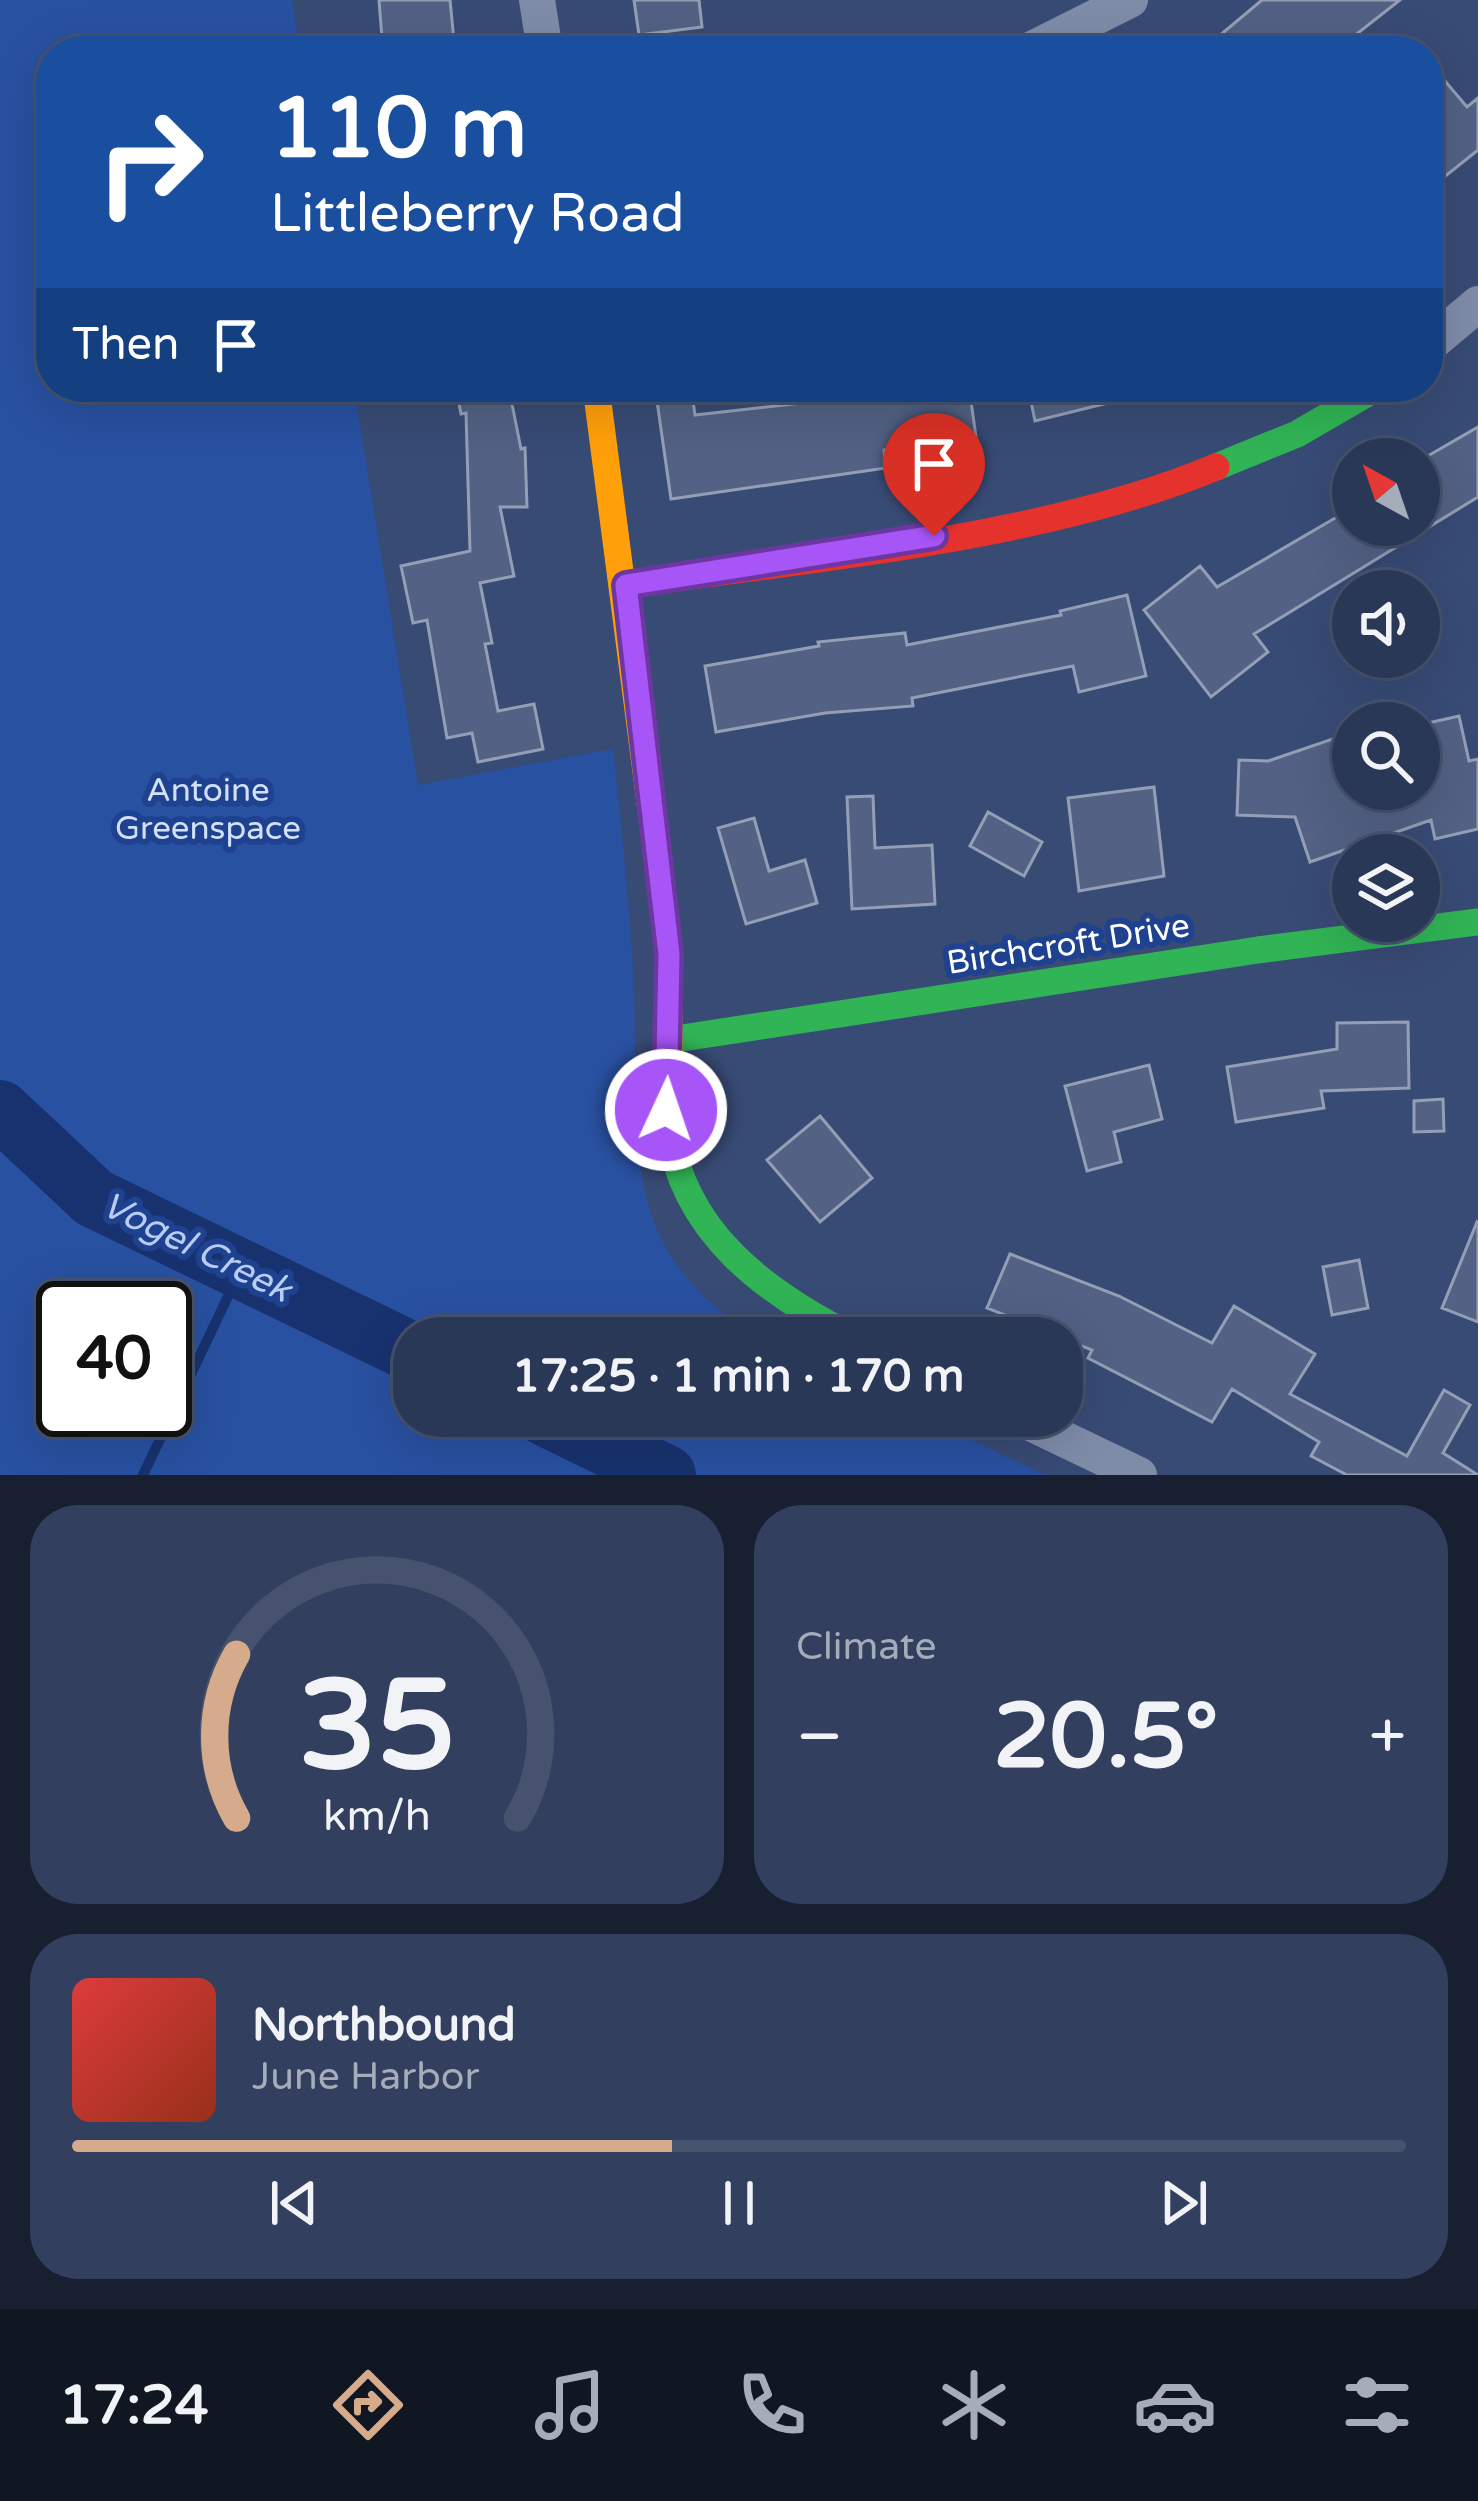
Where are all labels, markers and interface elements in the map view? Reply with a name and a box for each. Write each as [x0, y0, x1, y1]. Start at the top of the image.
text: 110 m [270, 79, 527, 180]
icon: right [72, 84, 228, 240]
text: Littleberry Road [270, 181, 685, 246]
icon: arrive [203, 312, 269, 378]
text: Then [72, 318, 179, 372]
pin [883, 413, 985, 536]
icon: arrive [901, 431, 967, 497]
north arrow [1332, 438, 1440, 546]
map controls [1332, 438, 1440, 942]
button: sound [1332, 570, 1440, 678]
button: search [1332, 702, 1440, 810]
park label: Antoine Greenspace [115, 771, 301, 848]
button: layers [1332, 834, 1440, 942]
street label: Birchcroft Drive [944, 906, 1192, 983]
position arrow [603, 1047, 729, 1173]
water label: Vogel Creek [95, 1183, 300, 1313]
speed limit sign: 40 [36, 1281, 192, 1437]
text: 17:25 · 1 min · 170 m [512, 1350, 964, 1404]
text: Climate [796, 1623, 936, 1670]
text: 35 [299, 1652, 455, 1803]
text: 20.5° [993, 1683, 1219, 1792]
text: − [796, 1697, 843, 1777]
text: + [1369, 1697, 1406, 1777]
text: km/h [323, 1790, 431, 1841]
text: Northbound [252, 1999, 516, 2053]
text: June Harbor [252, 2053, 479, 2100]
icon: previous [261, 2170, 327, 2236]
icon: pause [706, 2170, 772, 2236]
icon: next [1151, 2170, 1217, 2236]
icon: directions [326, 2363, 410, 2447]
icon: music [528, 2363, 612, 2447]
icon: phone [730, 2363, 814, 2447]
icon: climate [932, 2363, 1016, 2447]
icon: car [1133, 2363, 1217, 2447]
icon: filters [1335, 2363, 1419, 2447]
text: 17:24 [59, 2373, 209, 2438]

